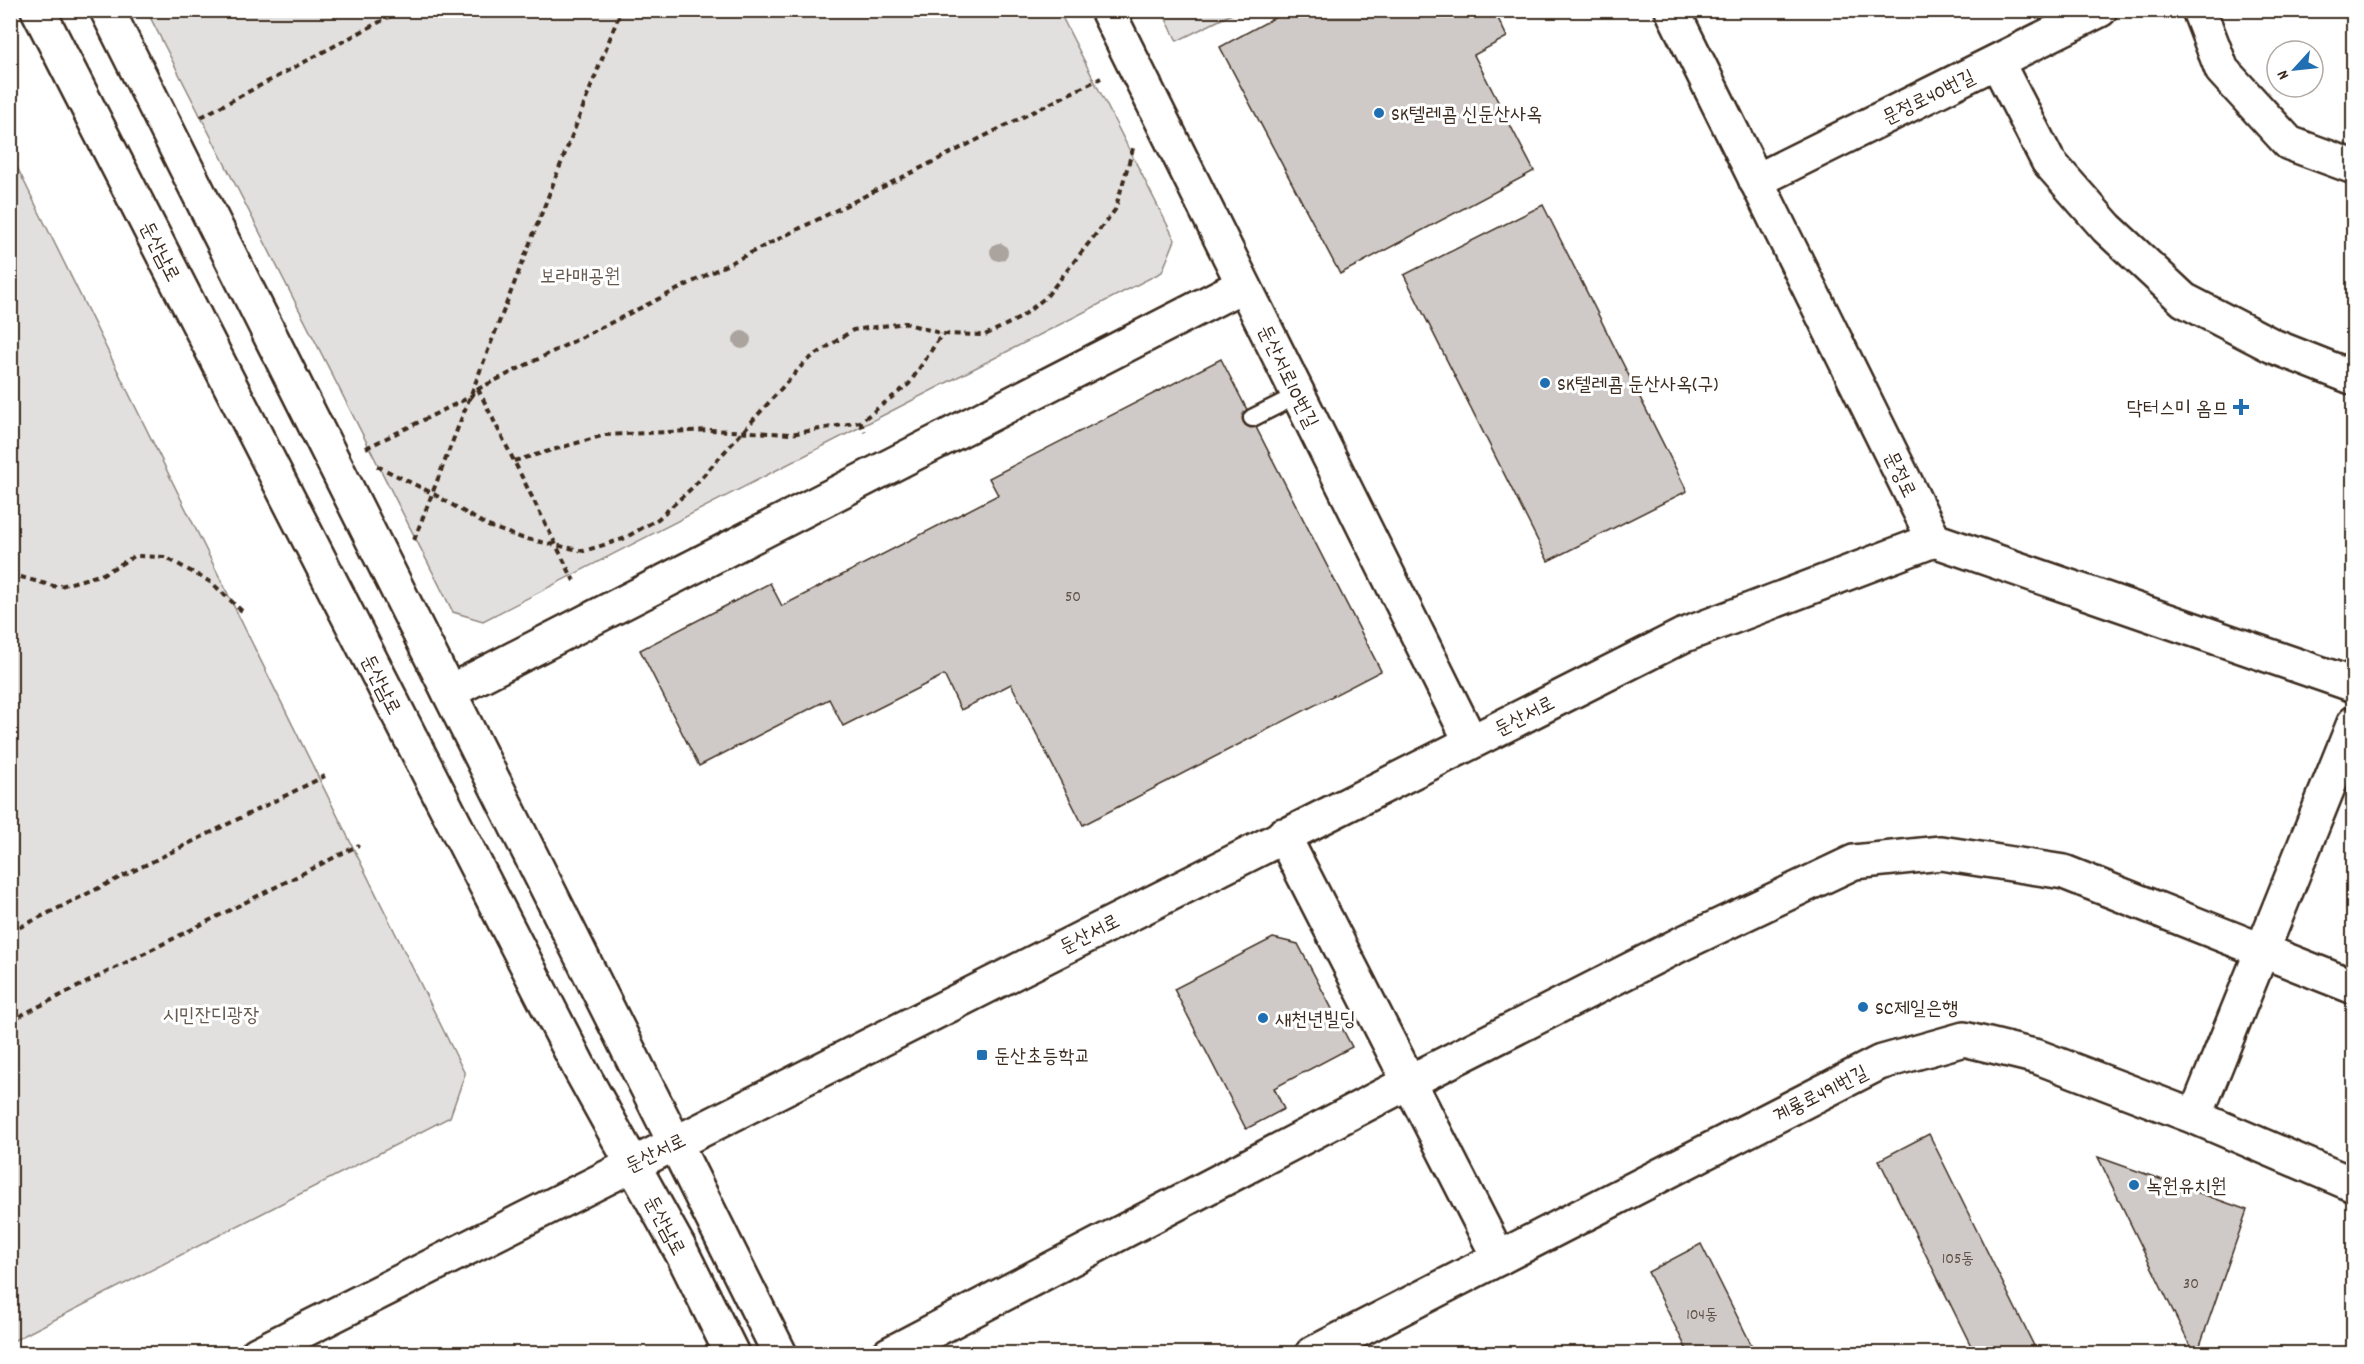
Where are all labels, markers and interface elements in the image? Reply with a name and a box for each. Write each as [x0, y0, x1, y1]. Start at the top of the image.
north arrow [2265, 39, 2325, 99]
street label: 문정로40번길 [1878, 64, 1980, 133]
text: N [2272, 66, 2296, 83]
place label: SK텔레콤 신둔산사옥 [1391, 102, 1542, 130]
marker: SK텔레콤 신둔산사옥 [1372, 106, 1386, 120]
street label: 둔산남로 [131, 217, 185, 287]
park label: 보라매공원 [540, 264, 620, 292]
street label: 둔산서로10번길 [1249, 321, 1323, 434]
place label: SK텔레콤 둔산사옥(구) [1557, 372, 1718, 400]
marker: SK텔레콤 둔산사옥(구) [1538, 376, 1552, 390]
place label: 닥터스미 옴므 [2127, 396, 2228, 424]
marker: 닥터스미 옴므 [2232, 398, 2250, 416]
street label: 문정로 [1875, 447, 1921, 503]
house number: 50 [1065, 586, 1081, 609]
street label: 둔산남로 [352, 650, 406, 720]
street label: 둔산서로 [1490, 691, 1560, 745]
street label: 둔산서로 [1055, 909, 1125, 963]
place label: SC제일은행 [1875, 996, 1958, 1024]
marker: SC제일은행 [1856, 1000, 1870, 1014]
park label: 시민잔디광장 [163, 1003, 259, 1031]
place label: 새천년빌딩 [1275, 1007, 1355, 1035]
marker: 새천년빌딩 [1256, 1011, 1270, 1025]
place label: 둔산초등학교 [994, 1044, 1091, 1072]
marker: 둔산초등학교 [975, 1048, 989, 1062]
street label: 계룡로491번길 [1769, 1060, 1873, 1131]
street label: 둔산서로 [621, 1128, 691, 1181]
place label: 녹원유치원 [2146, 1174, 2226, 1202]
marker: 녹원유치원 [2127, 1178, 2141, 1192]
street label: 둔산남로 [636, 1191, 691, 1261]
house number: 105동 [1942, 1248, 1974, 1271]
house number: 30 [2183, 1273, 2199, 1296]
house number: 104동 [1686, 1304, 1718, 1327]

